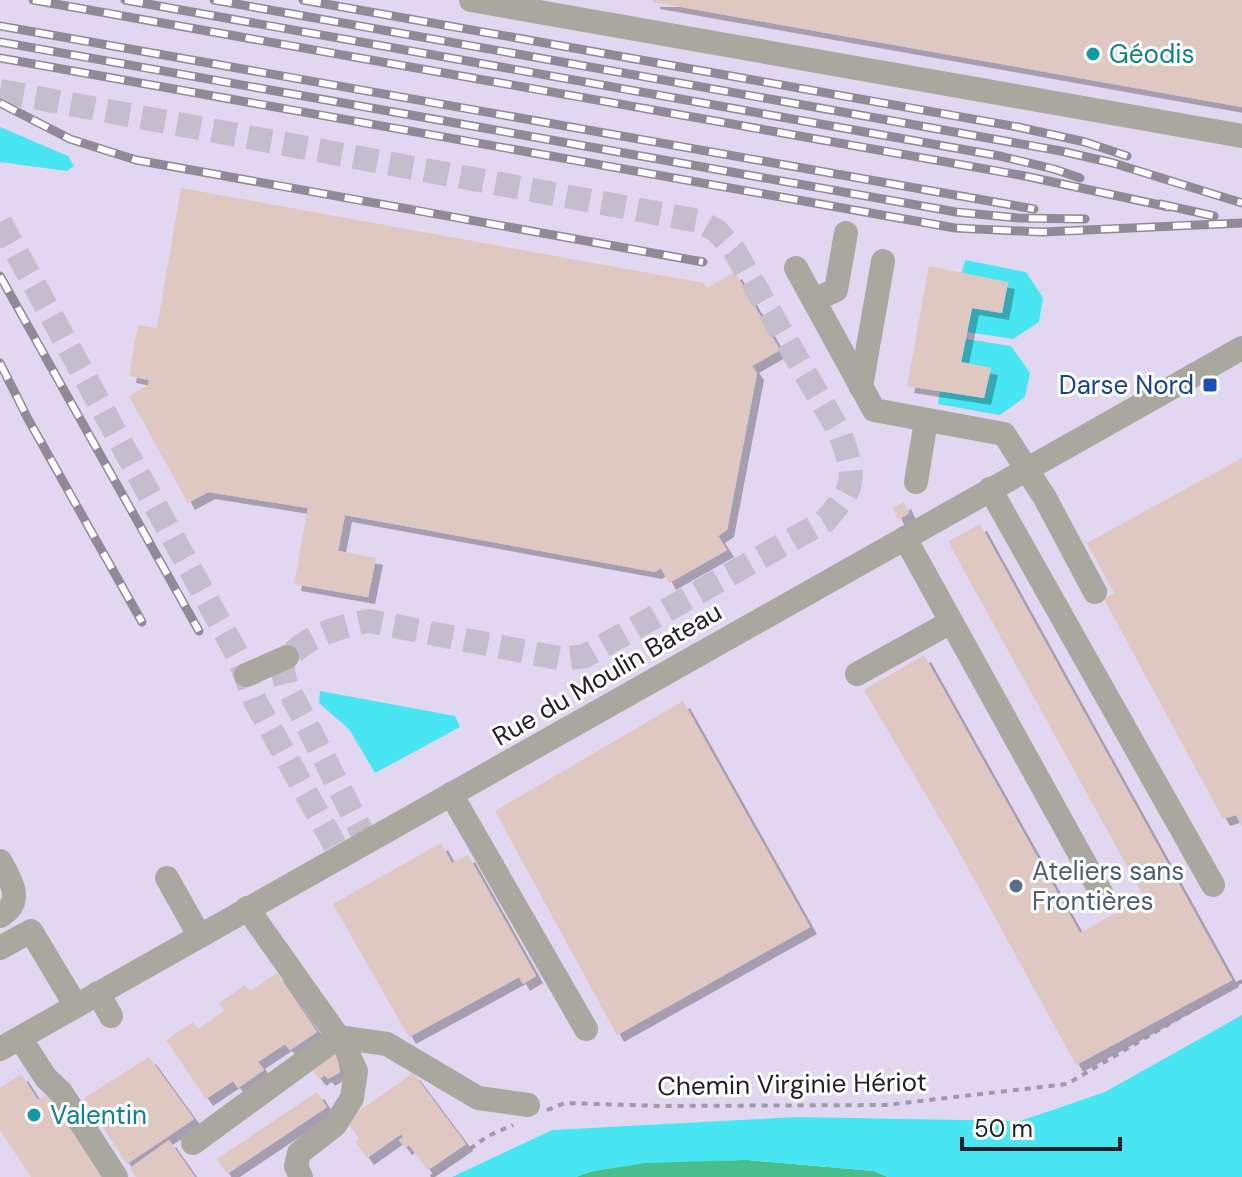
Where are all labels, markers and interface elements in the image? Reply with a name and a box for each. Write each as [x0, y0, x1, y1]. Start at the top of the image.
place label: Géodis [1109, 37, 1195, 71]
marker: Géodis [1084, 45, 1102, 63]
place label: Darse Nord [1059, 368, 1194, 402]
marker: Darse Nord [1201, 376, 1219, 394]
street label: Rue du Moulin Bateau [486, 594, 728, 754]
place label: Ateliers sans Frontières [1032, 854, 1184, 918]
marker: Ateliers sans Frontières [1007, 877, 1025, 895]
street label: Chemin Virginie Hériot [657, 1065, 927, 1103]
place label: Valentin [50, 1098, 147, 1132]
scale bar [962, 1101, 1120, 1151]
marker: Valentin [25, 1106, 43, 1124]
text: 50 m [974, 1113, 1033, 1144]

